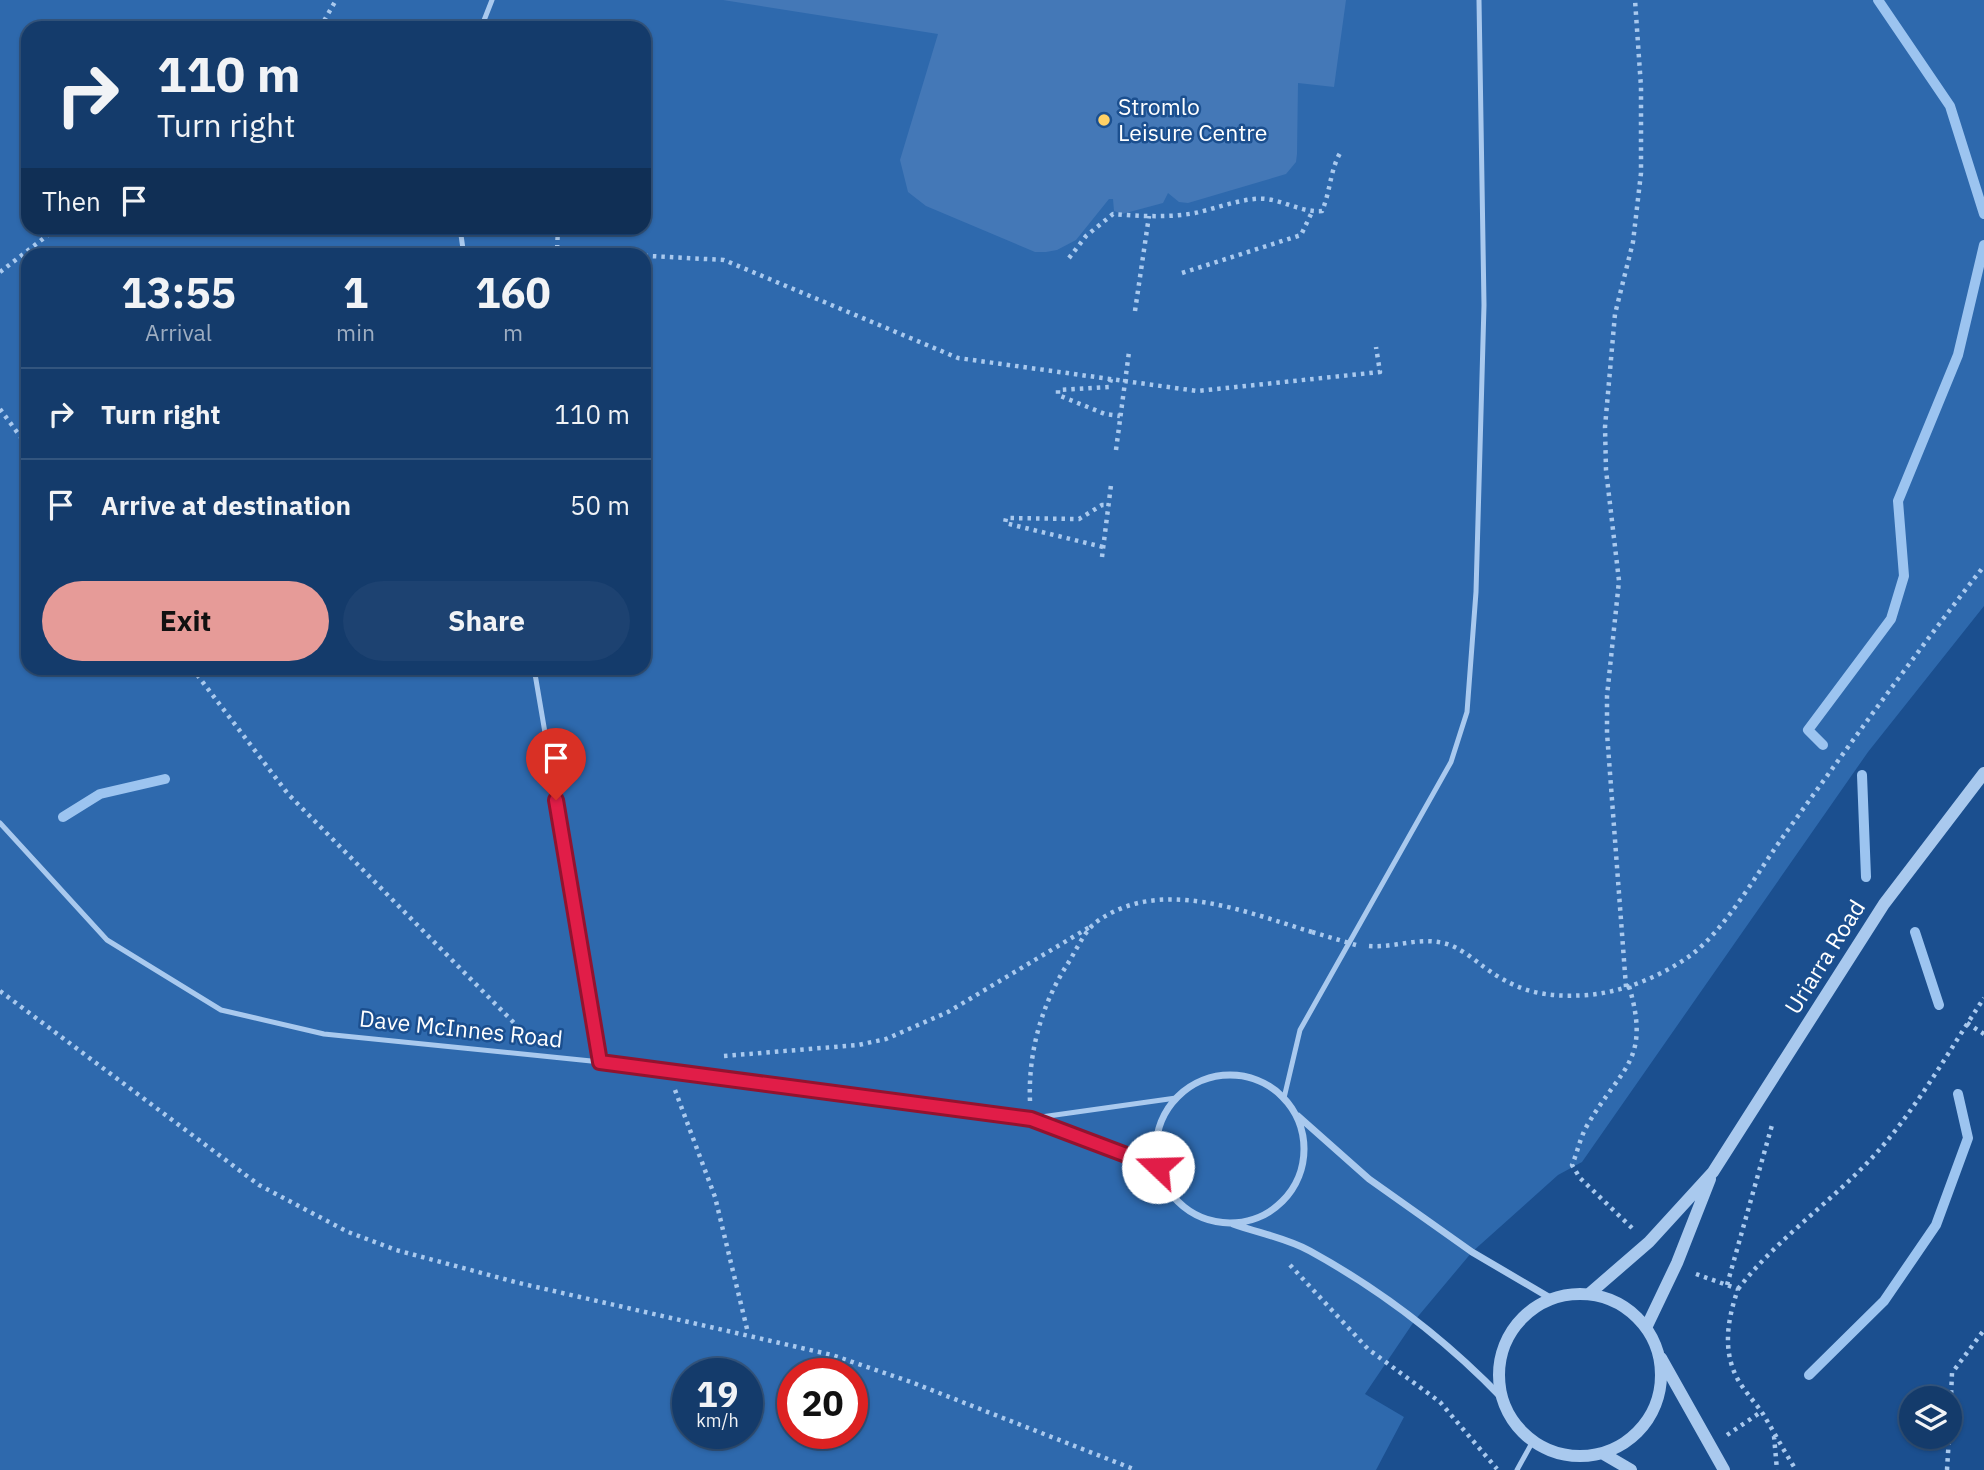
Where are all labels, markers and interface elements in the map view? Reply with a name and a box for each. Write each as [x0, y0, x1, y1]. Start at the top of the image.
text: 110 m [157, 42, 301, 105]
icon: right [42, 49, 133, 140]
place label: Stromlo Leisure Centre [1118, 91, 1267, 147]
text: Turn right [157, 104, 295, 146]
marker: Stromlo Leisure Centre [1096, 112, 1112, 128]
icon: arrive [115, 182, 153, 220]
text: Then [42, 184, 101, 218]
text: 13:55 [121, 265, 236, 320]
text: 1 [343, 265, 368, 320]
text: 160 [475, 265, 551, 320]
text: Arrival [145, 317, 212, 347]
text: min [336, 317, 375, 347]
text: m [503, 317, 523, 347]
icon: right [42, 395, 80, 433]
text: Turn right [101, 397, 220, 431]
text: 110 m [554, 397, 630, 431]
icon: arrive [42, 486, 80, 524]
text: Arrive at destination [101, 488, 351, 522]
text: 50 m [570, 488, 630, 522]
button: Exit [42, 581, 329, 661]
button: Share [343, 581, 630, 661]
pin [526, 728, 586, 800]
icon: arrive [537, 739, 575, 777]
street label: Uriarra Road [1777, 894, 1871, 1019]
street label: Dave McInnes Road [358, 1002, 564, 1054]
position arrow [1121, 1130, 1195, 1204]
speed limit sign: 20 [777, 1358, 868, 1449]
text: 19 [696, 1371, 739, 1417]
map controls [1899, 1386, 1962, 1449]
button: layers [1899, 1386, 1962, 1449]
text: km/h [696, 1409, 739, 1432]

